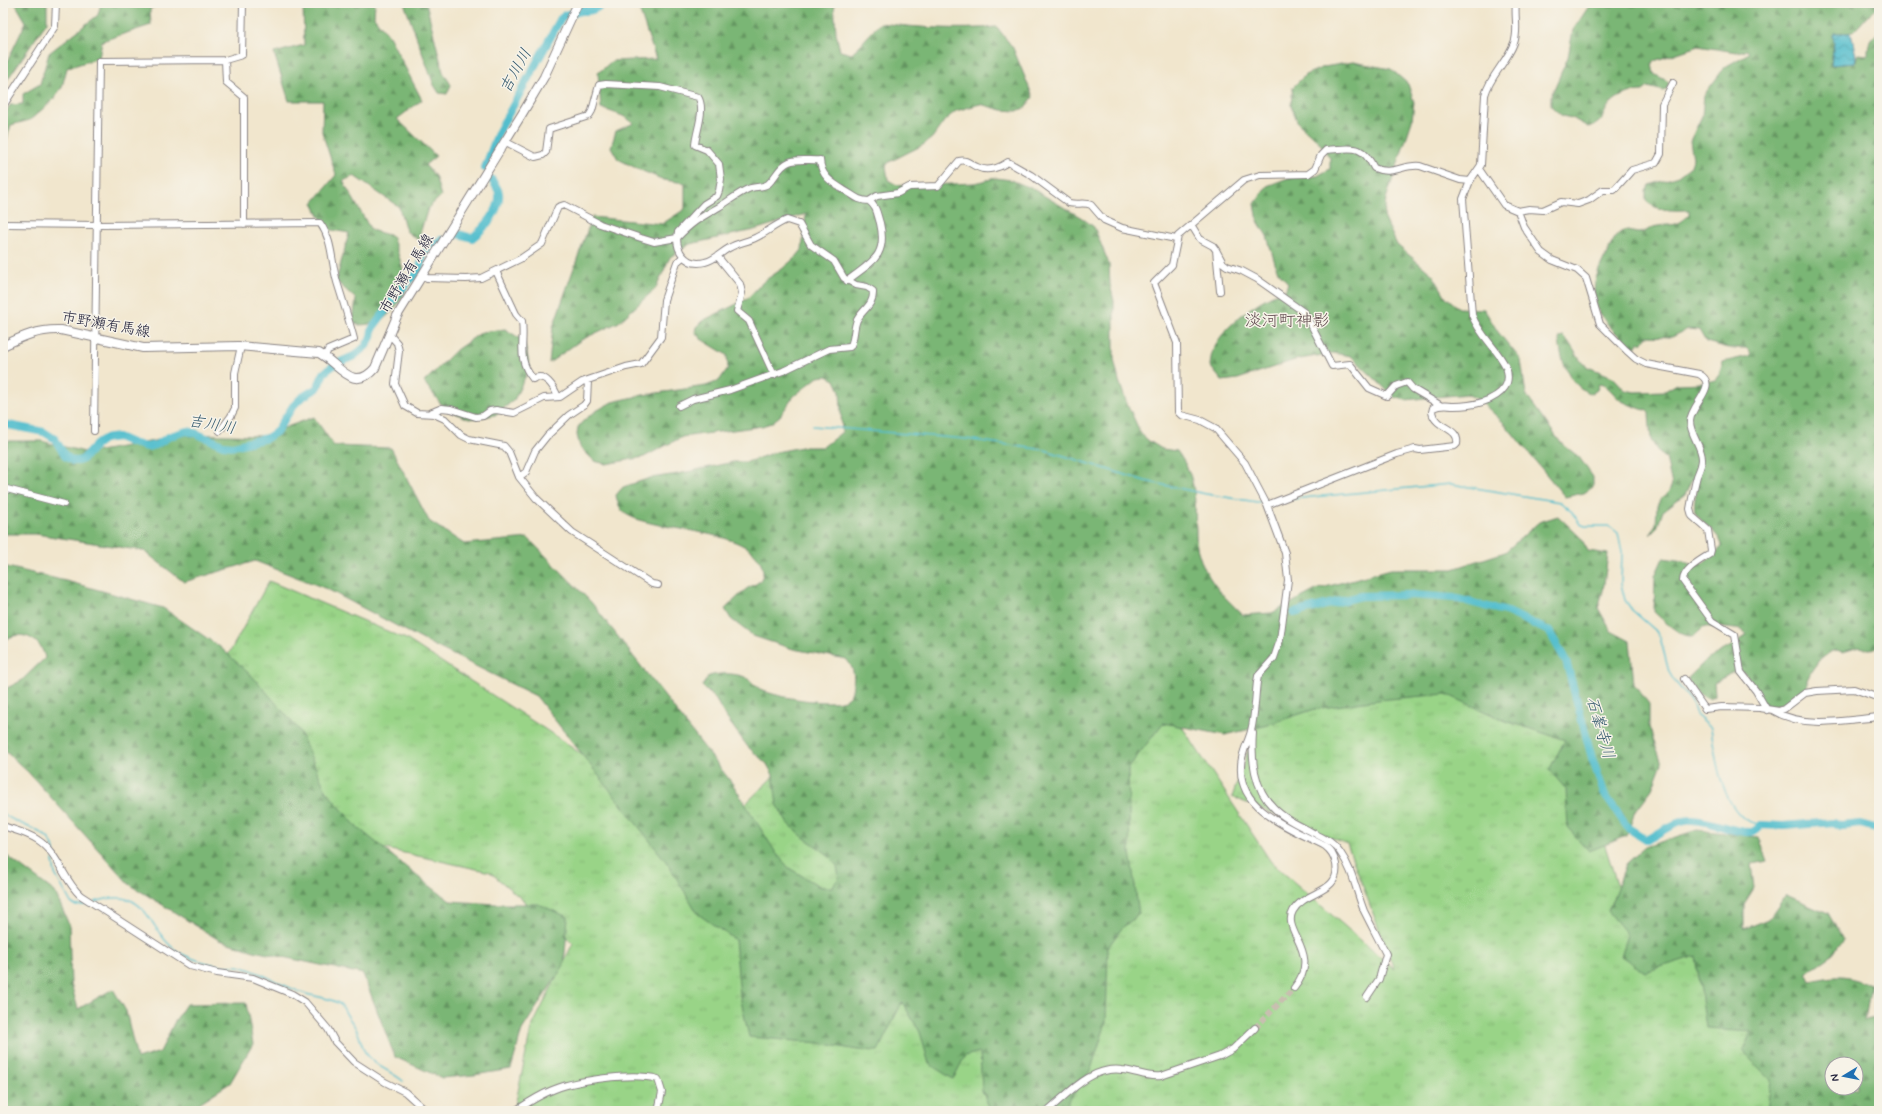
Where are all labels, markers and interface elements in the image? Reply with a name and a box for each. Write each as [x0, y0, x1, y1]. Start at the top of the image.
water label: 吉川川 [495, 45, 537, 97]
street label: 市野瀬有馬線 [375, 230, 439, 318]
street label: 市野瀬有馬線 [60, 307, 152, 343]
district label: 淡河町神影 [1245, 310, 1330, 332]
water label: 吉川川 [187, 410, 237, 440]
water label: 石峯寺川 [1581, 694, 1619, 762]
north arrow [1824, 1056, 1864, 1096]
text: N [1828, 1073, 1843, 1082]

